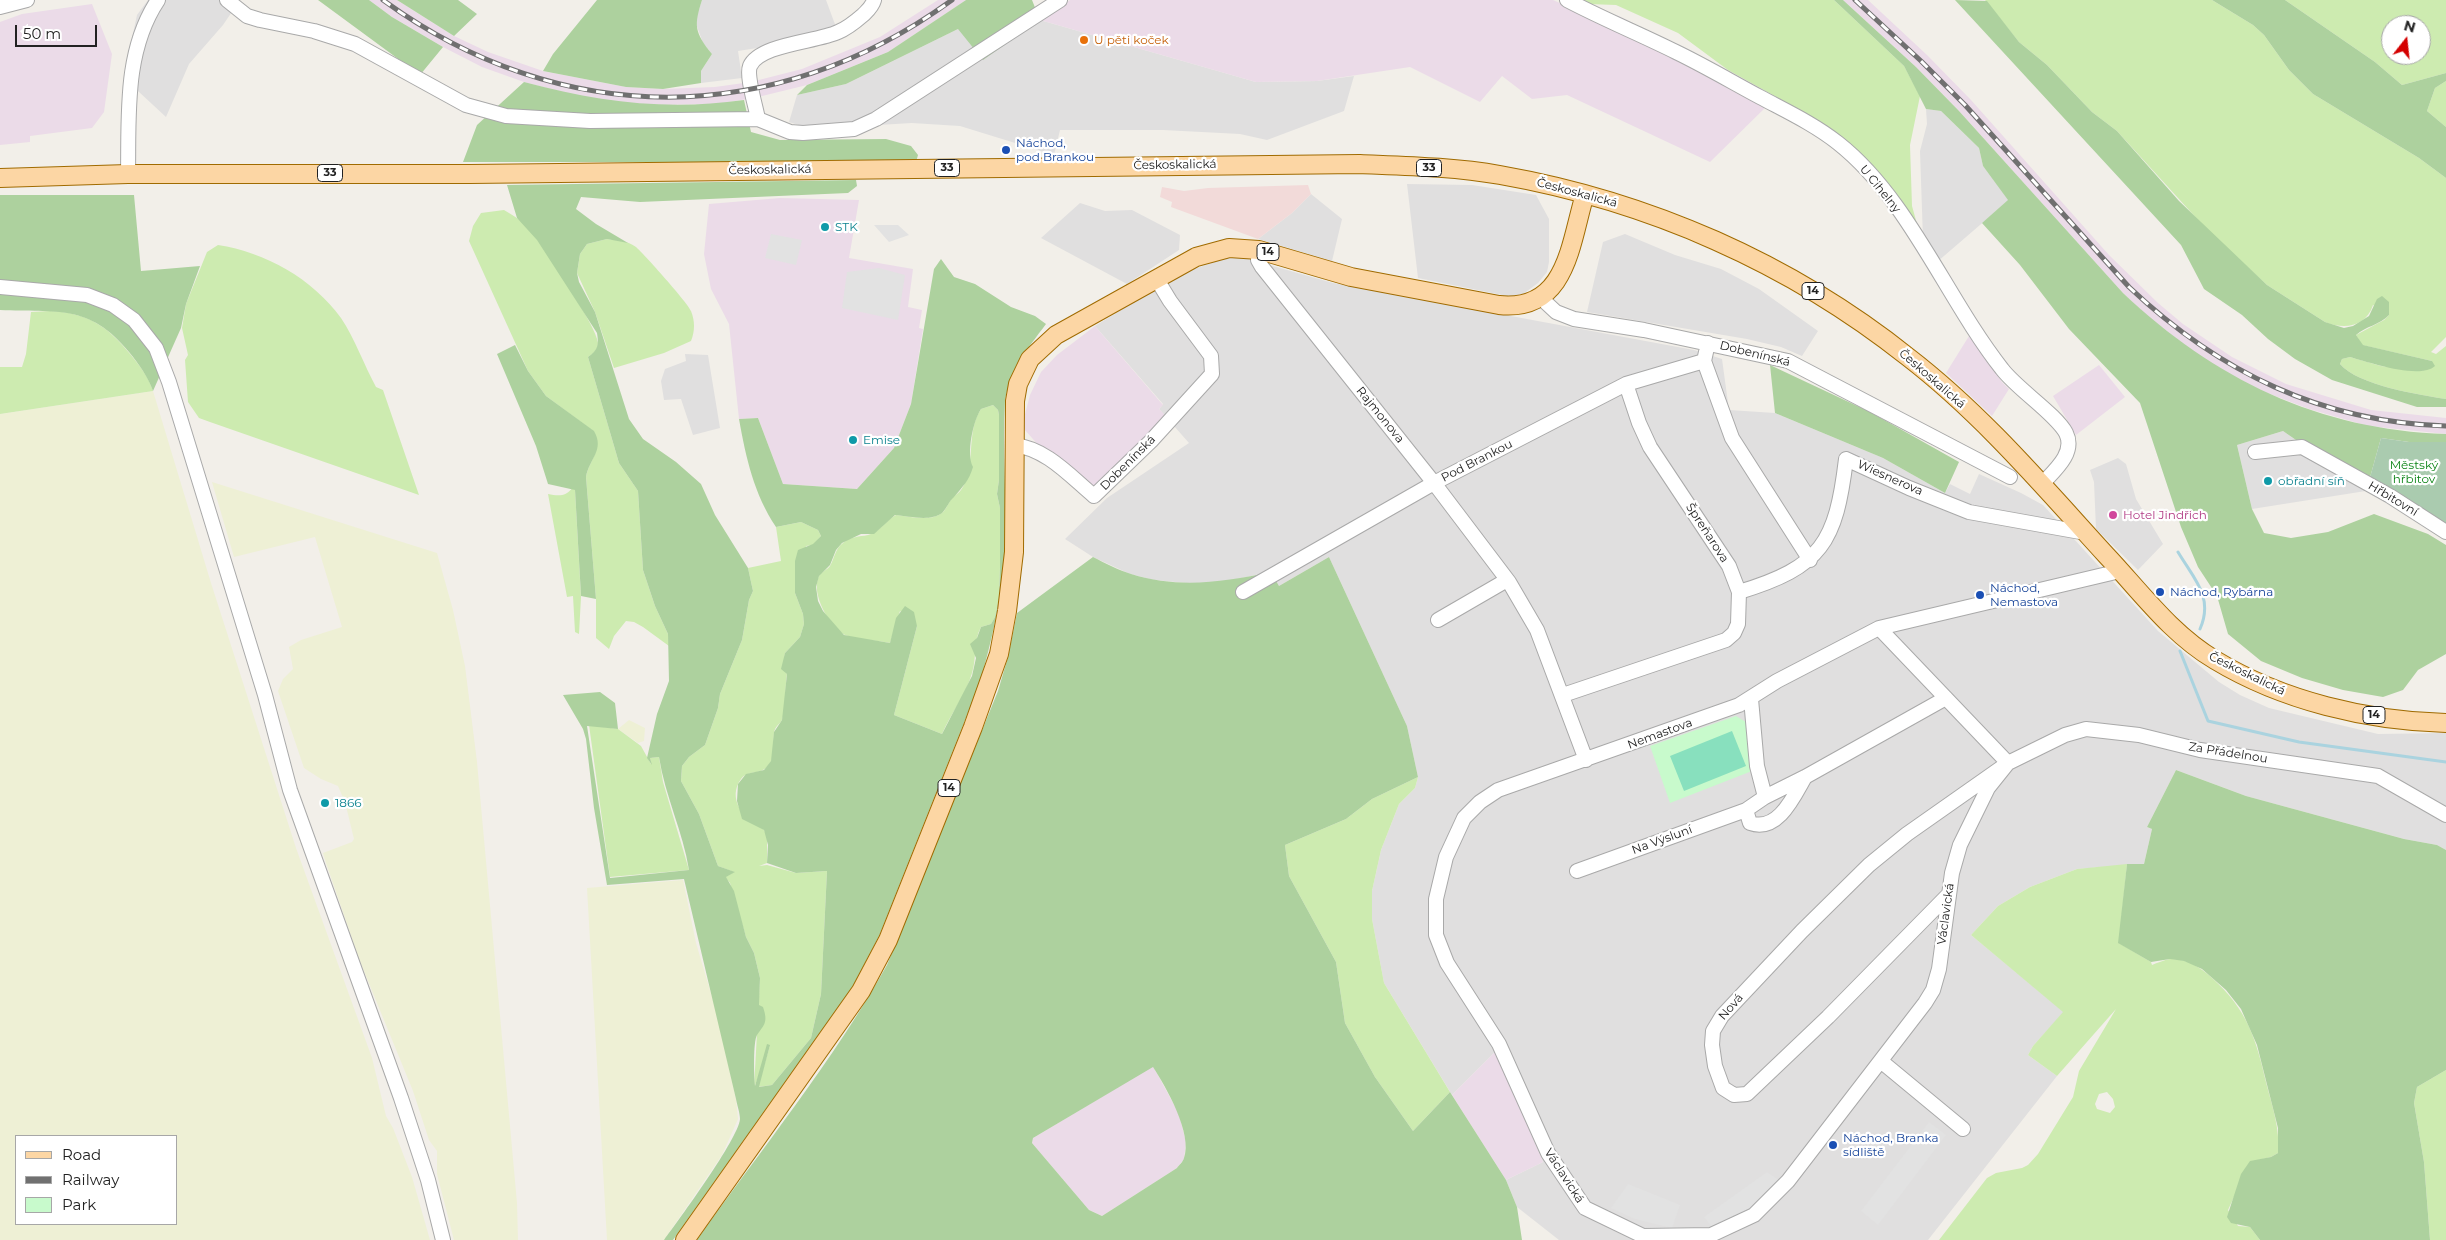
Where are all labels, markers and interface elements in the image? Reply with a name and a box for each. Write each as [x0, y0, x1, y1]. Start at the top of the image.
scale bar [18, 15, 100, 47]
north arrow [2381, 15, 2431, 65]
text: N [2402, 16, 2418, 37]
text: 50 m [23, 24, 61, 43]
place label: U pěti koček [1094, 33, 1169, 47]
marker: U pěti koček [1078, 34, 1090, 46]
place label: Náchod, pod Brankou [1016, 136, 1094, 164]
marker: Náchod, pod Brankou [1000, 144, 1012, 156]
street label: Českoskalická [1133, 157, 1217, 173]
road number: 33 [934, 160, 960, 177]
road number: 33 [1416, 160, 1442, 177]
street label: Českoskalická [728, 162, 812, 178]
street label: U Cihelny [1856, 162, 1904, 216]
road number: 33 [318, 164, 342, 182]
street label: Českoskalická [1535, 175, 1619, 211]
place label: STK [835, 220, 858, 234]
marker: STK [819, 221, 831, 233]
road number: 14 [1257, 243, 1279, 260]
road number: 14 [1802, 282, 1824, 300]
street label: Dobenínská [1718, 338, 1792, 370]
street label: Českoskalická [1896, 346, 1968, 412]
street label: Rajmonova [1353, 384, 1407, 446]
street label: Dobenínská [1097, 432, 1159, 494]
place label: Emise [863, 433, 900, 447]
marker: Emise [847, 434, 859, 446]
street label: Pod Brankou [1439, 437, 1515, 485]
street label: Wiesnerova [1855, 457, 1925, 499]
park label: Městský hřbitov [2390, 458, 2438, 486]
place label: obřadní síň [2278, 474, 2345, 488]
marker: obřadní síň [2262, 475, 2274, 487]
street label: Hřbitovní [2365, 479, 2421, 519]
street label: Špreňarova [1682, 501, 1732, 565]
place label: Hotel Jindřich [2123, 508, 2207, 522]
marker: Hotel Jindřich [2107, 509, 2119, 521]
place label: Náchod, Nemastova [1990, 581, 2058, 609]
place label: Náchod, Rybárna [2170, 585, 2273, 599]
marker: Náchod, Rybárna [2154, 586, 2166, 598]
marker: Náchod, Nemastova [1974, 589, 1986, 601]
street label: Českoskalická [2207, 649, 2287, 699]
road number: 14 [2363, 706, 2385, 724]
street label: Nemastova [1626, 716, 1694, 752]
street label: Za Přádelnou [2187, 740, 2269, 766]
road number: 14 [938, 780, 960, 796]
place label: 1866 [335, 796, 362, 810]
marker: 1866 [319, 797, 331, 809]
street label: Na Výsluní [1630, 822, 1694, 858]
street label: Václavická [1935, 882, 1957, 946]
street label: Nová [1716, 991, 1746, 1023]
place label: Náchod, Branka sídliště [1843, 1131, 1939, 1159]
legend [15, 1135, 178, 1225]
marker: Náchod, Branka sídliště [1827, 1139, 1839, 1151]
text: Road [62, 1145, 101, 1164]
street label: Václavická [1541, 1146, 1587, 1206]
text: Railway [62, 1170, 119, 1189]
text: Park [62, 1195, 96, 1214]

